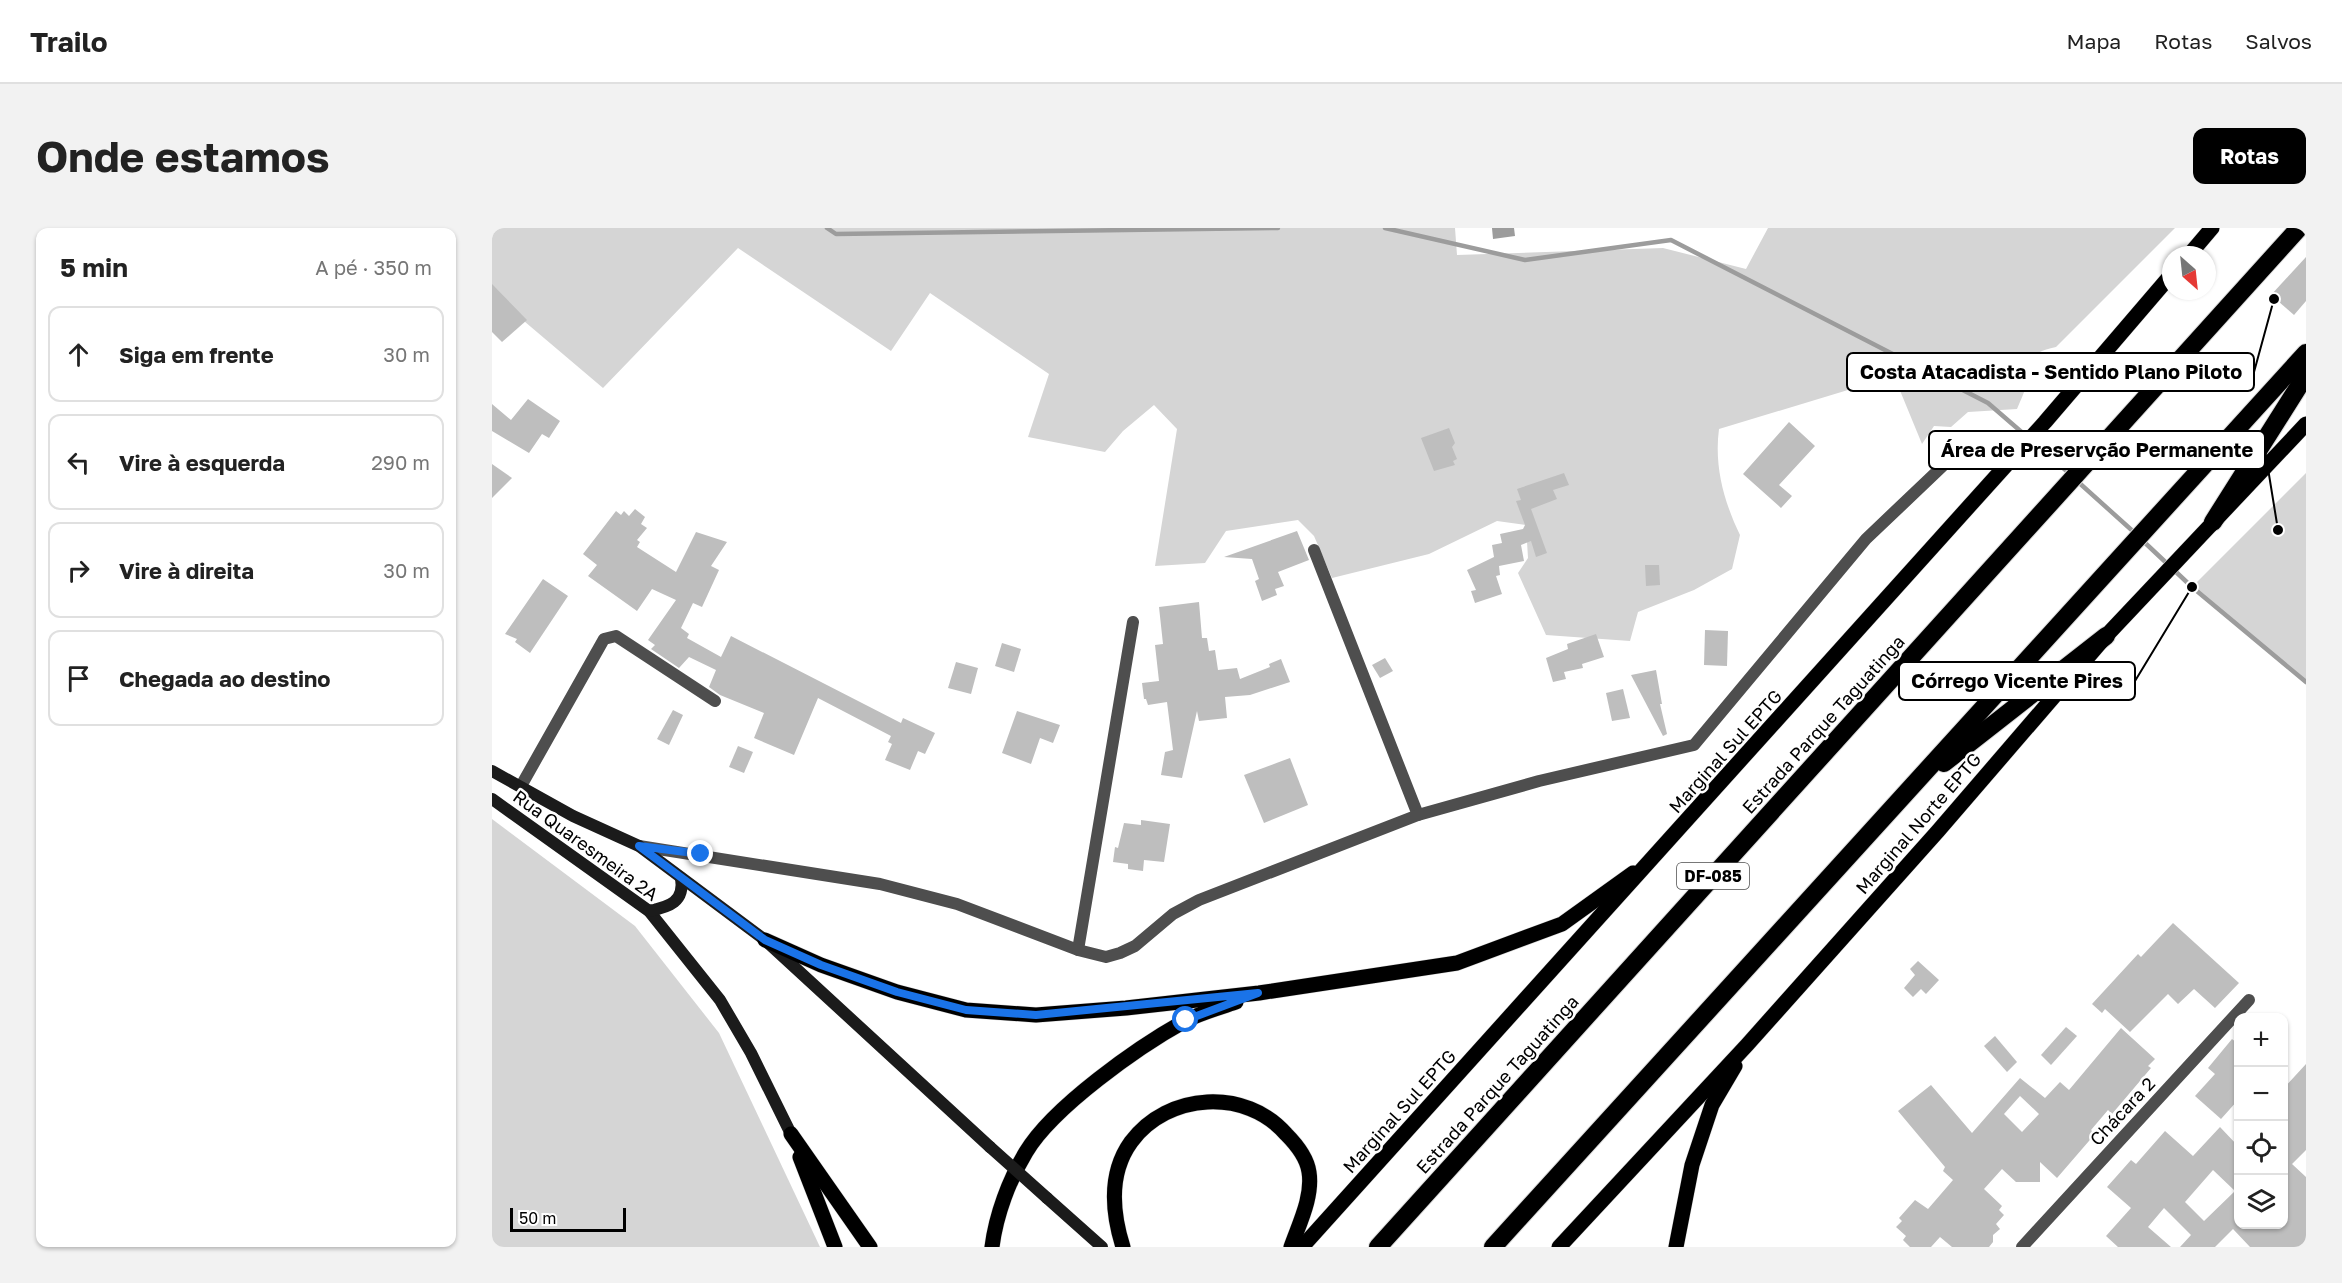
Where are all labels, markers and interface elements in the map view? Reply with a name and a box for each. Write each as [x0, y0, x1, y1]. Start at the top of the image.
text: Trailo [30, 25, 108, 58]
text: Mapa [2067, 28, 2121, 54]
text: Rotas [2154, 28, 2212, 54]
text: Salvos [2245, 28, 2312, 54]
button: Rotas [2193, 128, 2306, 184]
text: Onde estamos [36, 131, 330, 181]
north arrow [2162, 246, 2216, 300]
text: 5 min [60, 252, 128, 283]
text: A pé · 350 m [315, 255, 432, 279]
icon: ahead [62, 338, 95, 371]
text: Siga em frente [119, 341, 274, 368]
text: 30 m [383, 342, 430, 366]
callout: Costa Atacadista - Sentido Plano Piloto [1847, 353, 2254, 391]
text: Costa Atacadista - Sentido Plano Piloto [1860, 359, 2242, 383]
callout: Área de Preservção Permanente [1929, 431, 2265, 469]
text: Área de Preservção Permanente [1941, 437, 2254, 461]
icon: left [62, 446, 95, 479]
text: Vire à esquerda [119, 449, 285, 476]
text: 290 m [371, 450, 430, 474]
icon: right [62, 554, 95, 587]
text: Vire à direita [119, 557, 254, 584]
text: 30 m [383, 558, 430, 582]
street label: Estrada Parque Taguatinga [1737, 630, 1909, 818]
icon: arrive [62, 662, 95, 695]
callout: Córrego Vicente Pires [1899, 662, 2135, 700]
text: Chegada ao destino [119, 665, 331, 692]
text: Córrego Vicente Pires [1911, 668, 2123, 692]
street label: Marginal Sul EPTG [1664, 685, 1786, 817]
street label: Marginal Norte EPTG [1851, 748, 1985, 898]
street label: Rua Quaresmeira 2A [509, 785, 663, 905]
route end [687, 840, 713, 866]
road number: DF-085 [1677, 863, 1749, 889]
street label: Estrada Parque Taguatinga [1411, 990, 1583, 1178]
route start [1172, 1006, 1198, 1032]
map controls [2234, 1013, 2288, 1229]
button: + [2234, 1013, 2288, 1067]
street label: Marginal Sul EPTG [1338, 1045, 1460, 1177]
button: − [2234, 1067, 2288, 1121]
street label: Chácara 2 [2085, 1072, 2159, 1150]
button: locate [2234, 1121, 2288, 1175]
button: layers [2234, 1175, 2288, 1229]
scale bar [510, 1205, 626, 1232]
text: 50 m [519, 1208, 556, 1228]

